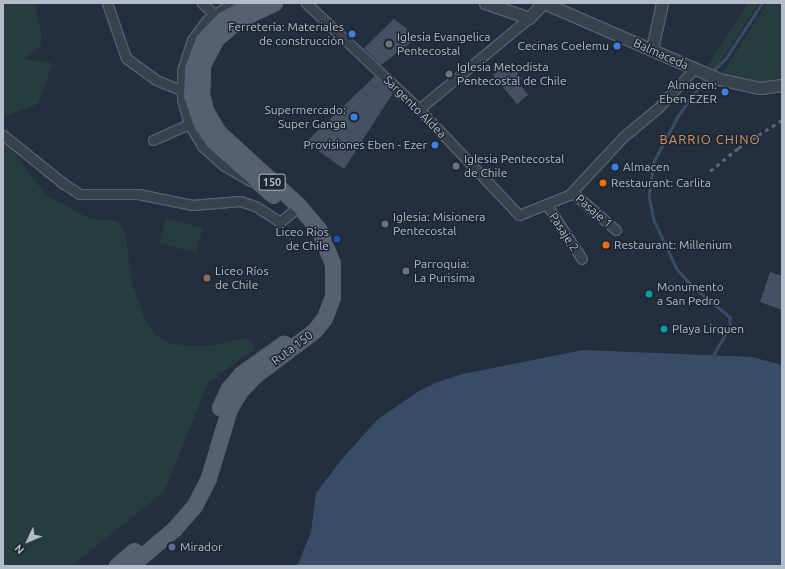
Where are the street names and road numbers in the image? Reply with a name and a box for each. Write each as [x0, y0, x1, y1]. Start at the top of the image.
street label: Balmaceda [631, 35, 691, 73]
street label: Sargento Aldea [381, 73, 449, 141]
road number: 150 [258, 173, 286, 191]
street label: Pasaje 1 [573, 191, 615, 231]
street label: Pasaje 2 [546, 210, 582, 254]
street label: Ruta 150 [268, 328, 316, 368]

